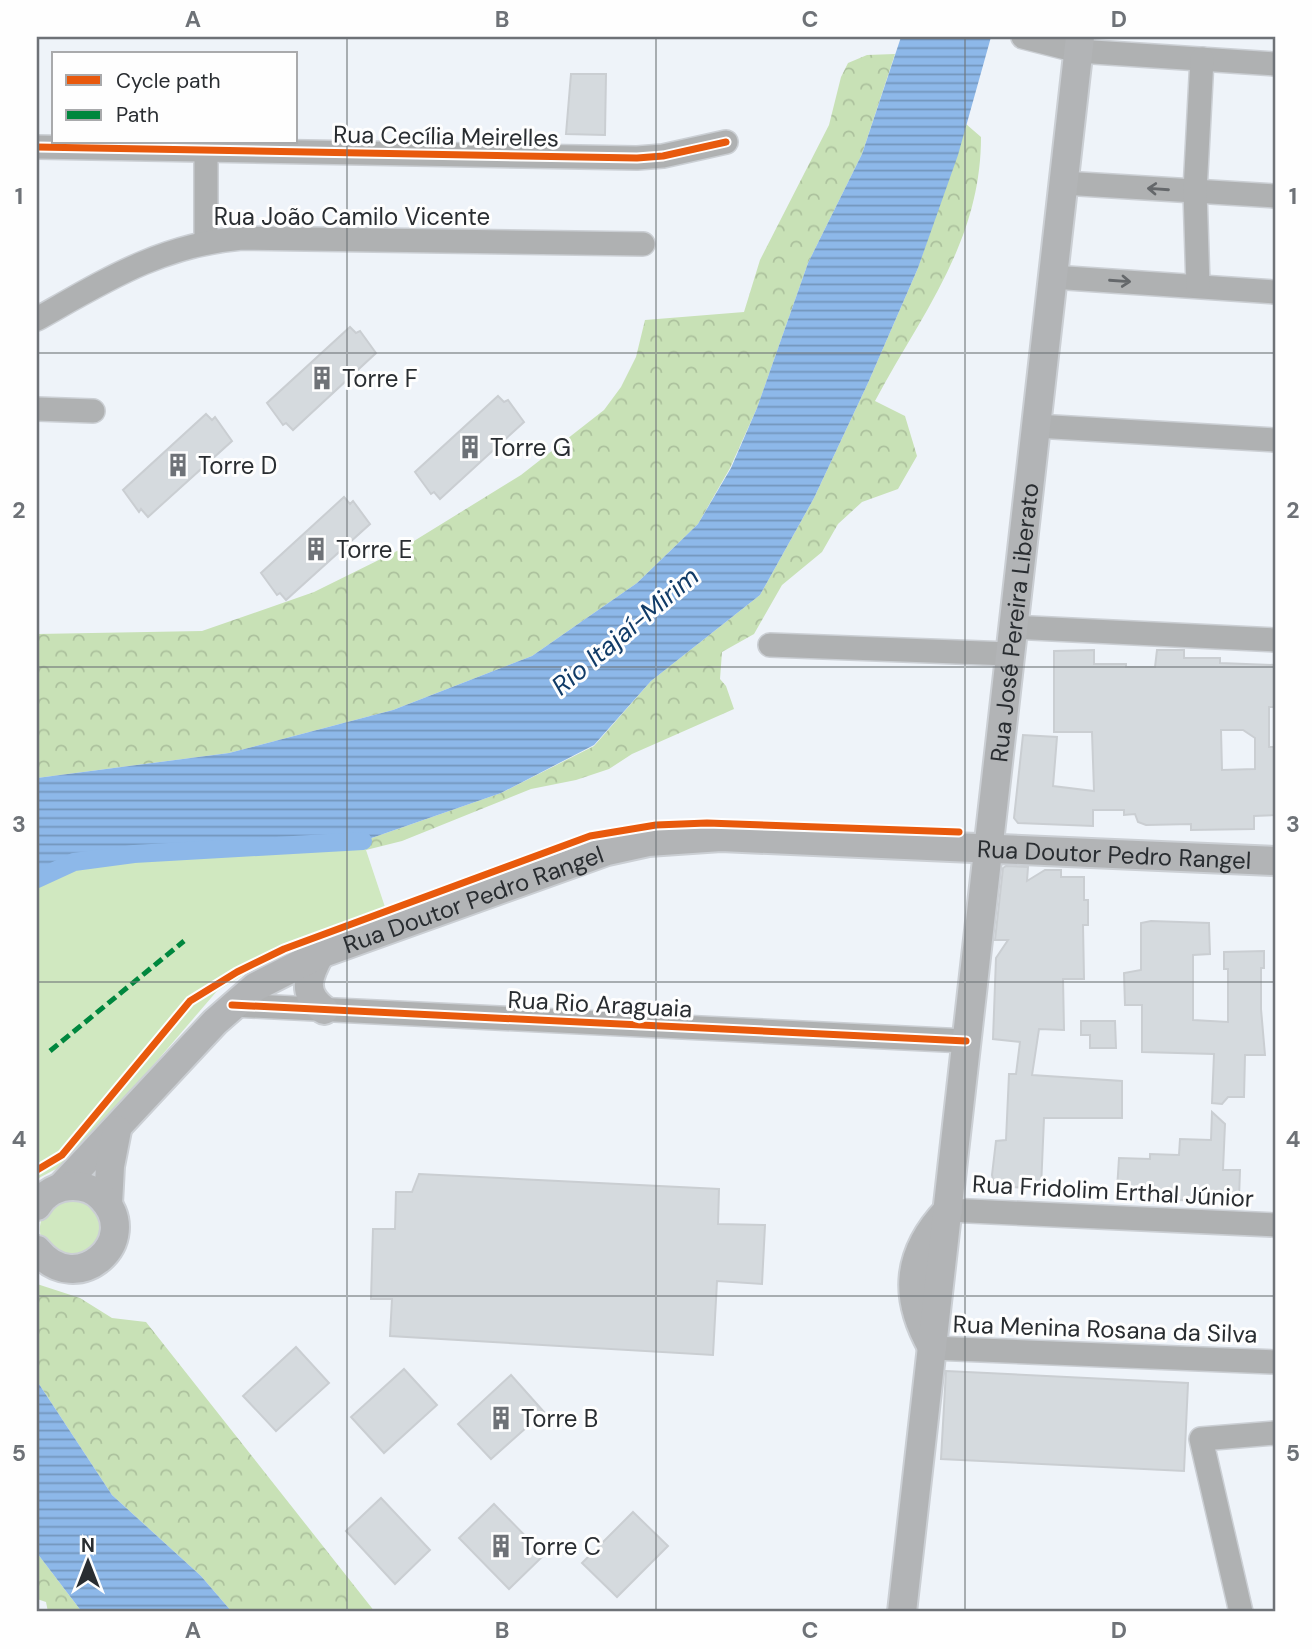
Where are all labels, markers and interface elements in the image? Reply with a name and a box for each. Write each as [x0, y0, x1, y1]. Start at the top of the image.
text: A [185, 4, 201, 34]
text: B [495, 4, 509, 34]
text: C [802, 4, 818, 34]
text: D [1111, 4, 1127, 34]
legend [52, 52, 298, 144]
text: Cycle path [116, 67, 221, 95]
text: Path [116, 101, 159, 129]
street label: Rua Cecília Meirelles [333, 119, 559, 153]
text: 1 [15, 181, 23, 211]
text: 1 [1289, 181, 1297, 211]
one-way arrow [1147, 182, 1170, 195]
street label: Rua João Camilo Vicente [214, 201, 490, 232]
one-way arrow [1109, 275, 1131, 288]
place label: Torre F [342, 363, 418, 394]
building icon: Torre F [308, 364, 336, 392]
place label: Torre G [490, 432, 571, 463]
building icon: Torre G [456, 433, 484, 461]
place label: Torre D [198, 450, 277, 481]
building icon: Torre D [164, 451, 192, 479]
street label: Rua José Pereira Liberato [983, 481, 1045, 764]
text: 2 [12, 495, 26, 525]
text: 2 [1286, 495, 1300, 525]
place label: Torre E [336, 534, 412, 565]
building icon: Torre E [302, 535, 330, 563]
water label: Rio Itajaí-Mirim [544, 559, 706, 703]
text: 3 [12, 809, 26, 839]
text: 3 [1286, 809, 1300, 839]
street label: Rua Doutor Pedro Rangel [977, 833, 1252, 875]
street label: Rua Doutor Pedro Rangel [339, 838, 607, 960]
street label: Rua Rio Araguaia [507, 984, 693, 1024]
text: 4 [12, 1124, 27, 1154]
text: 4 [1286, 1124, 1301, 1154]
street label: Rua Fridolim Erthal Júnior [971, 1168, 1255, 1214]
street label: Rua Menina Rosana da Silva [952, 1308, 1258, 1350]
place label: Torre B [521, 1403, 598, 1434]
building icon: Torre B [487, 1404, 515, 1432]
text: 5 [12, 1438, 26, 1468]
text: 5 [1286, 1438, 1300, 1468]
north arrow [52, 1526, 122, 1596]
place label: Torre C [521, 1531, 601, 1562]
building icon: Torre C [487, 1532, 515, 1560]
text: N [81, 1533, 95, 1558]
text: A [185, 1615, 201, 1645]
text: B [495, 1615, 509, 1645]
text: C [802, 1615, 818, 1645]
text: D [1111, 1615, 1127, 1645]

